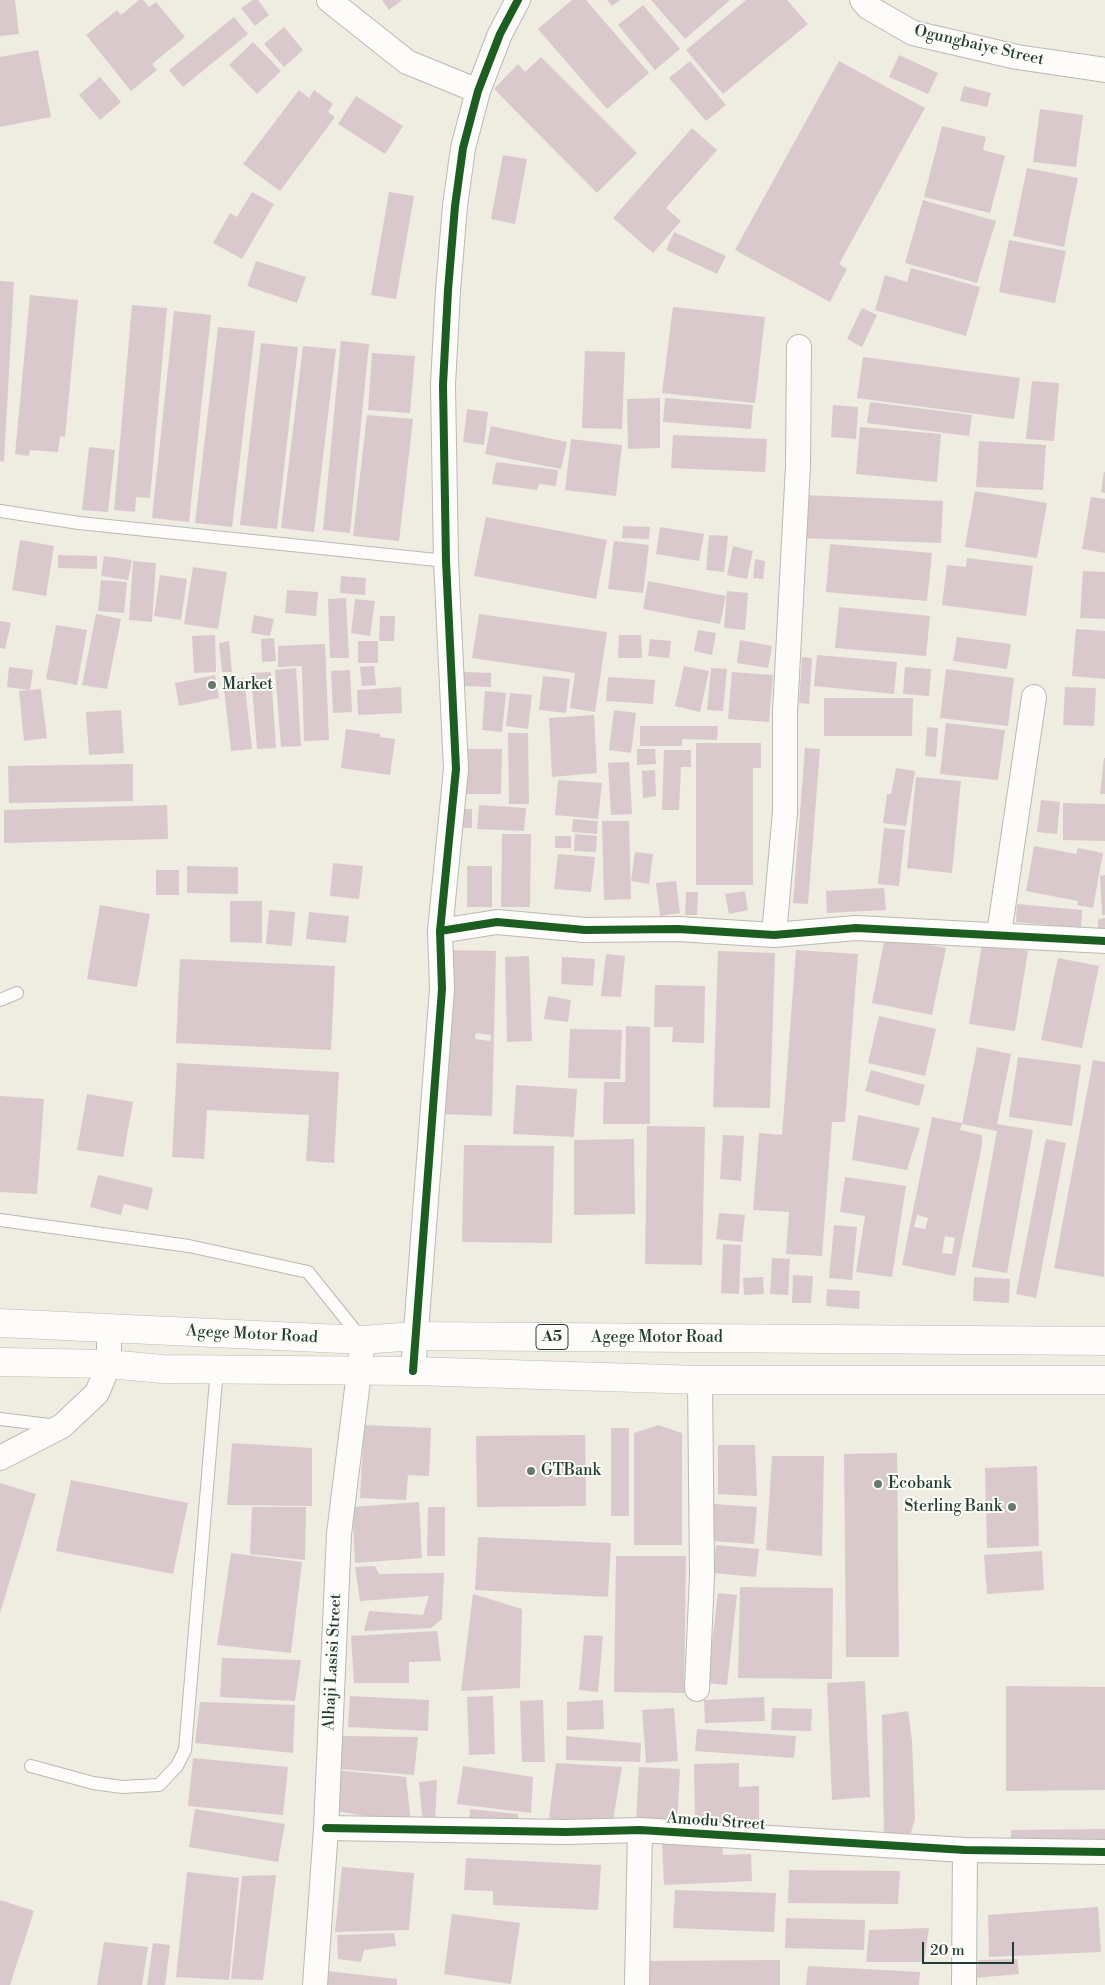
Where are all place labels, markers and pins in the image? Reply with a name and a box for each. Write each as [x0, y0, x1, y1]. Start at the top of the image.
place label: Market [222, 675, 273, 695]
marker: Market [206, 679, 218, 691]
place label: GTBank [541, 1461, 601, 1481]
marker: GTBank [525, 1465, 537, 1477]
place label: Ecobank [888, 1474, 951, 1494]
marker: Ecobank [872, 1478, 884, 1490]
place label: Sterling Bank [904, 1497, 1002, 1517]
marker: Sterling Bank [1006, 1501, 1018, 1513]

